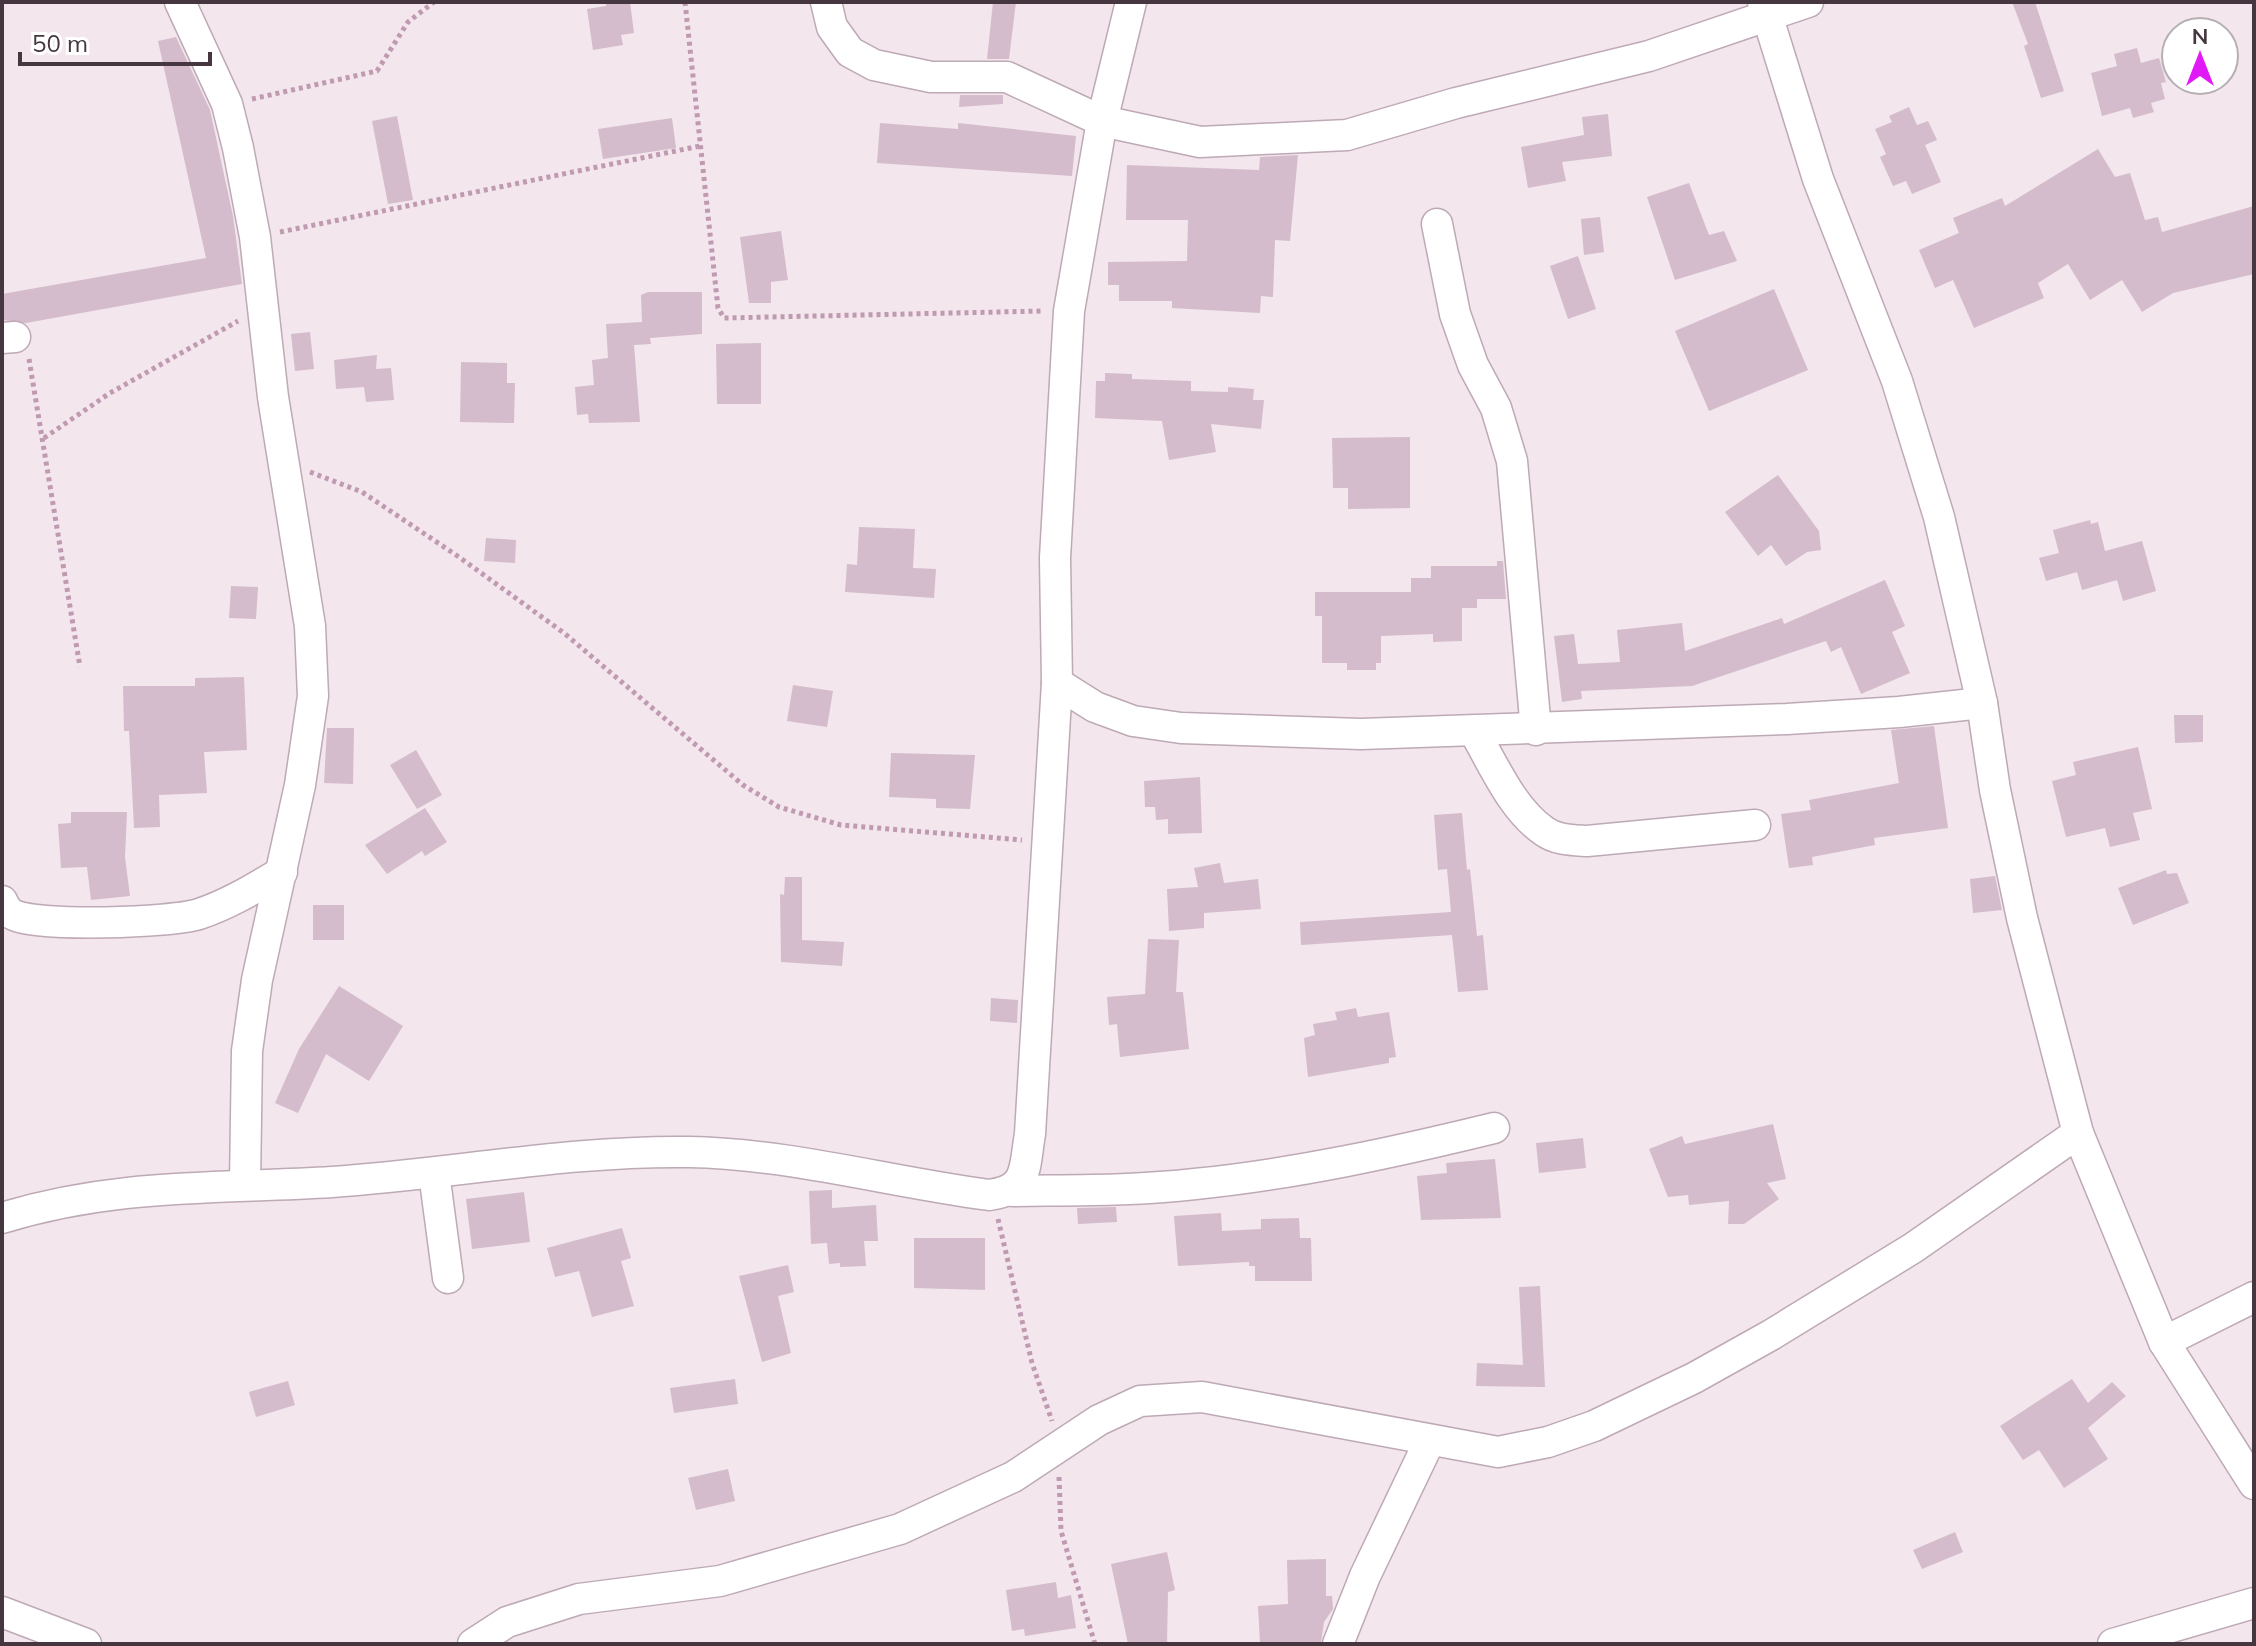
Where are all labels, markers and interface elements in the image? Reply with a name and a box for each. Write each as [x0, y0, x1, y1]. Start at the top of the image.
scale bar [20, 16, 210, 66]
north arrow [2160, 16, 2240, 96]
text: N [2192, 22, 2208, 50]
text: 50 m [32, 28, 88, 58]

